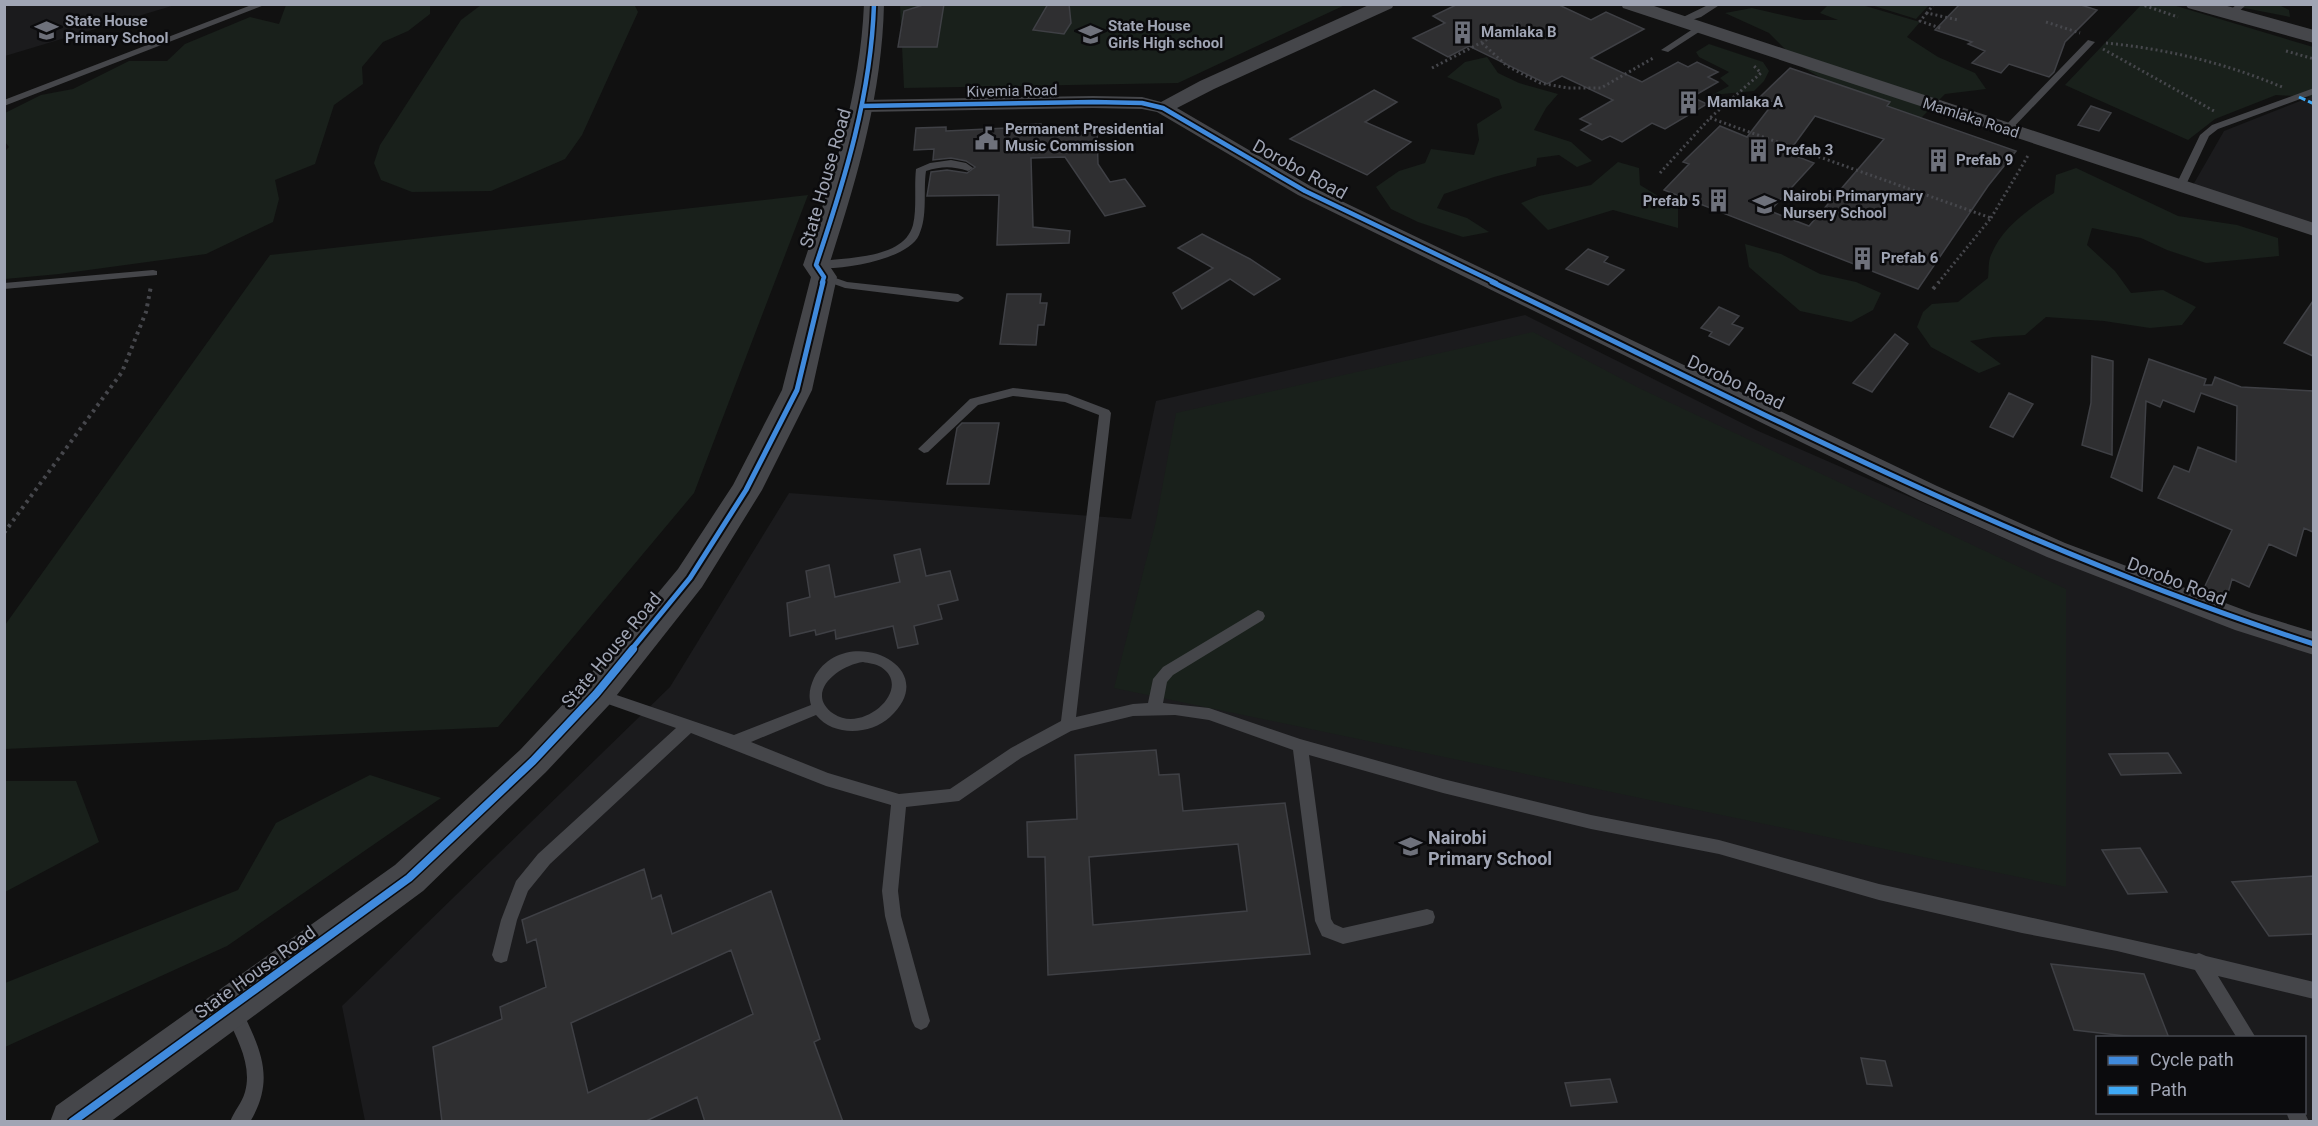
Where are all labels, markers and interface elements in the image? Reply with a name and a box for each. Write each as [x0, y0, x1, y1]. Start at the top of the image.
place label: State House Primary School [65, 12, 168, 47]
school or university icon: State House Primary School [34, 17, 60, 43]
place label: State House Girls High school [1108, 17, 1223, 52]
building icon: Mamlaka B [1450, 19, 1476, 45]
school or university icon: State House Girls High school [1077, 22, 1103, 48]
place label: Mamlaka B [1481, 23, 1557, 41]
street label: Kivemia Road [966, 81, 1058, 101]
building icon: Mamlaka A [1676, 89, 1702, 115]
place label: Mamlaka A [1707, 93, 1784, 111]
street label: Mamlaka Road [1921, 94, 2021, 142]
street label: State House Road [795, 106, 855, 250]
place label: Permanent Presidential Music Commission [1005, 120, 1164, 155]
public building icon: Permanent Presidential Music Commission [974, 125, 1000, 151]
street label: Dorobo Road [1249, 135, 1351, 203]
building icon: Prefab 3 [1745, 137, 1771, 163]
place label: Prefab 3 [1776, 141, 1833, 159]
building icon: Prefab 9 [1925, 147, 1951, 173]
place label: Prefab 9 [1956, 151, 2013, 169]
place label: Nairobi Primarymary Nursery School [1783, 187, 1923, 222]
building icon: Prefab 5 [1705, 188, 1731, 214]
place label: Prefab 5 [1643, 192, 1700, 210]
school or university icon: Nairobi Primarymary Nursery School [1752, 192, 1778, 218]
building icon: Prefab 6 [1850, 245, 1876, 271]
place label: Prefab 6 [1881, 249, 1939, 267]
street label: Dorobo Road [1684, 350, 1788, 414]
street label: Dorobo Road [2125, 552, 2229, 610]
street label: State House Road [557, 588, 665, 712]
place label: Nairobi Primary School [1428, 827, 1552, 869]
school or university icon: Nairobi Primary School [1397, 834, 1423, 860]
street label: State House Road [191, 921, 319, 1023]
legend [2096, 1036, 2306, 1114]
text: Cycle path [2150, 1049, 2234, 1070]
text: Path [2150, 1079, 2187, 1100]

